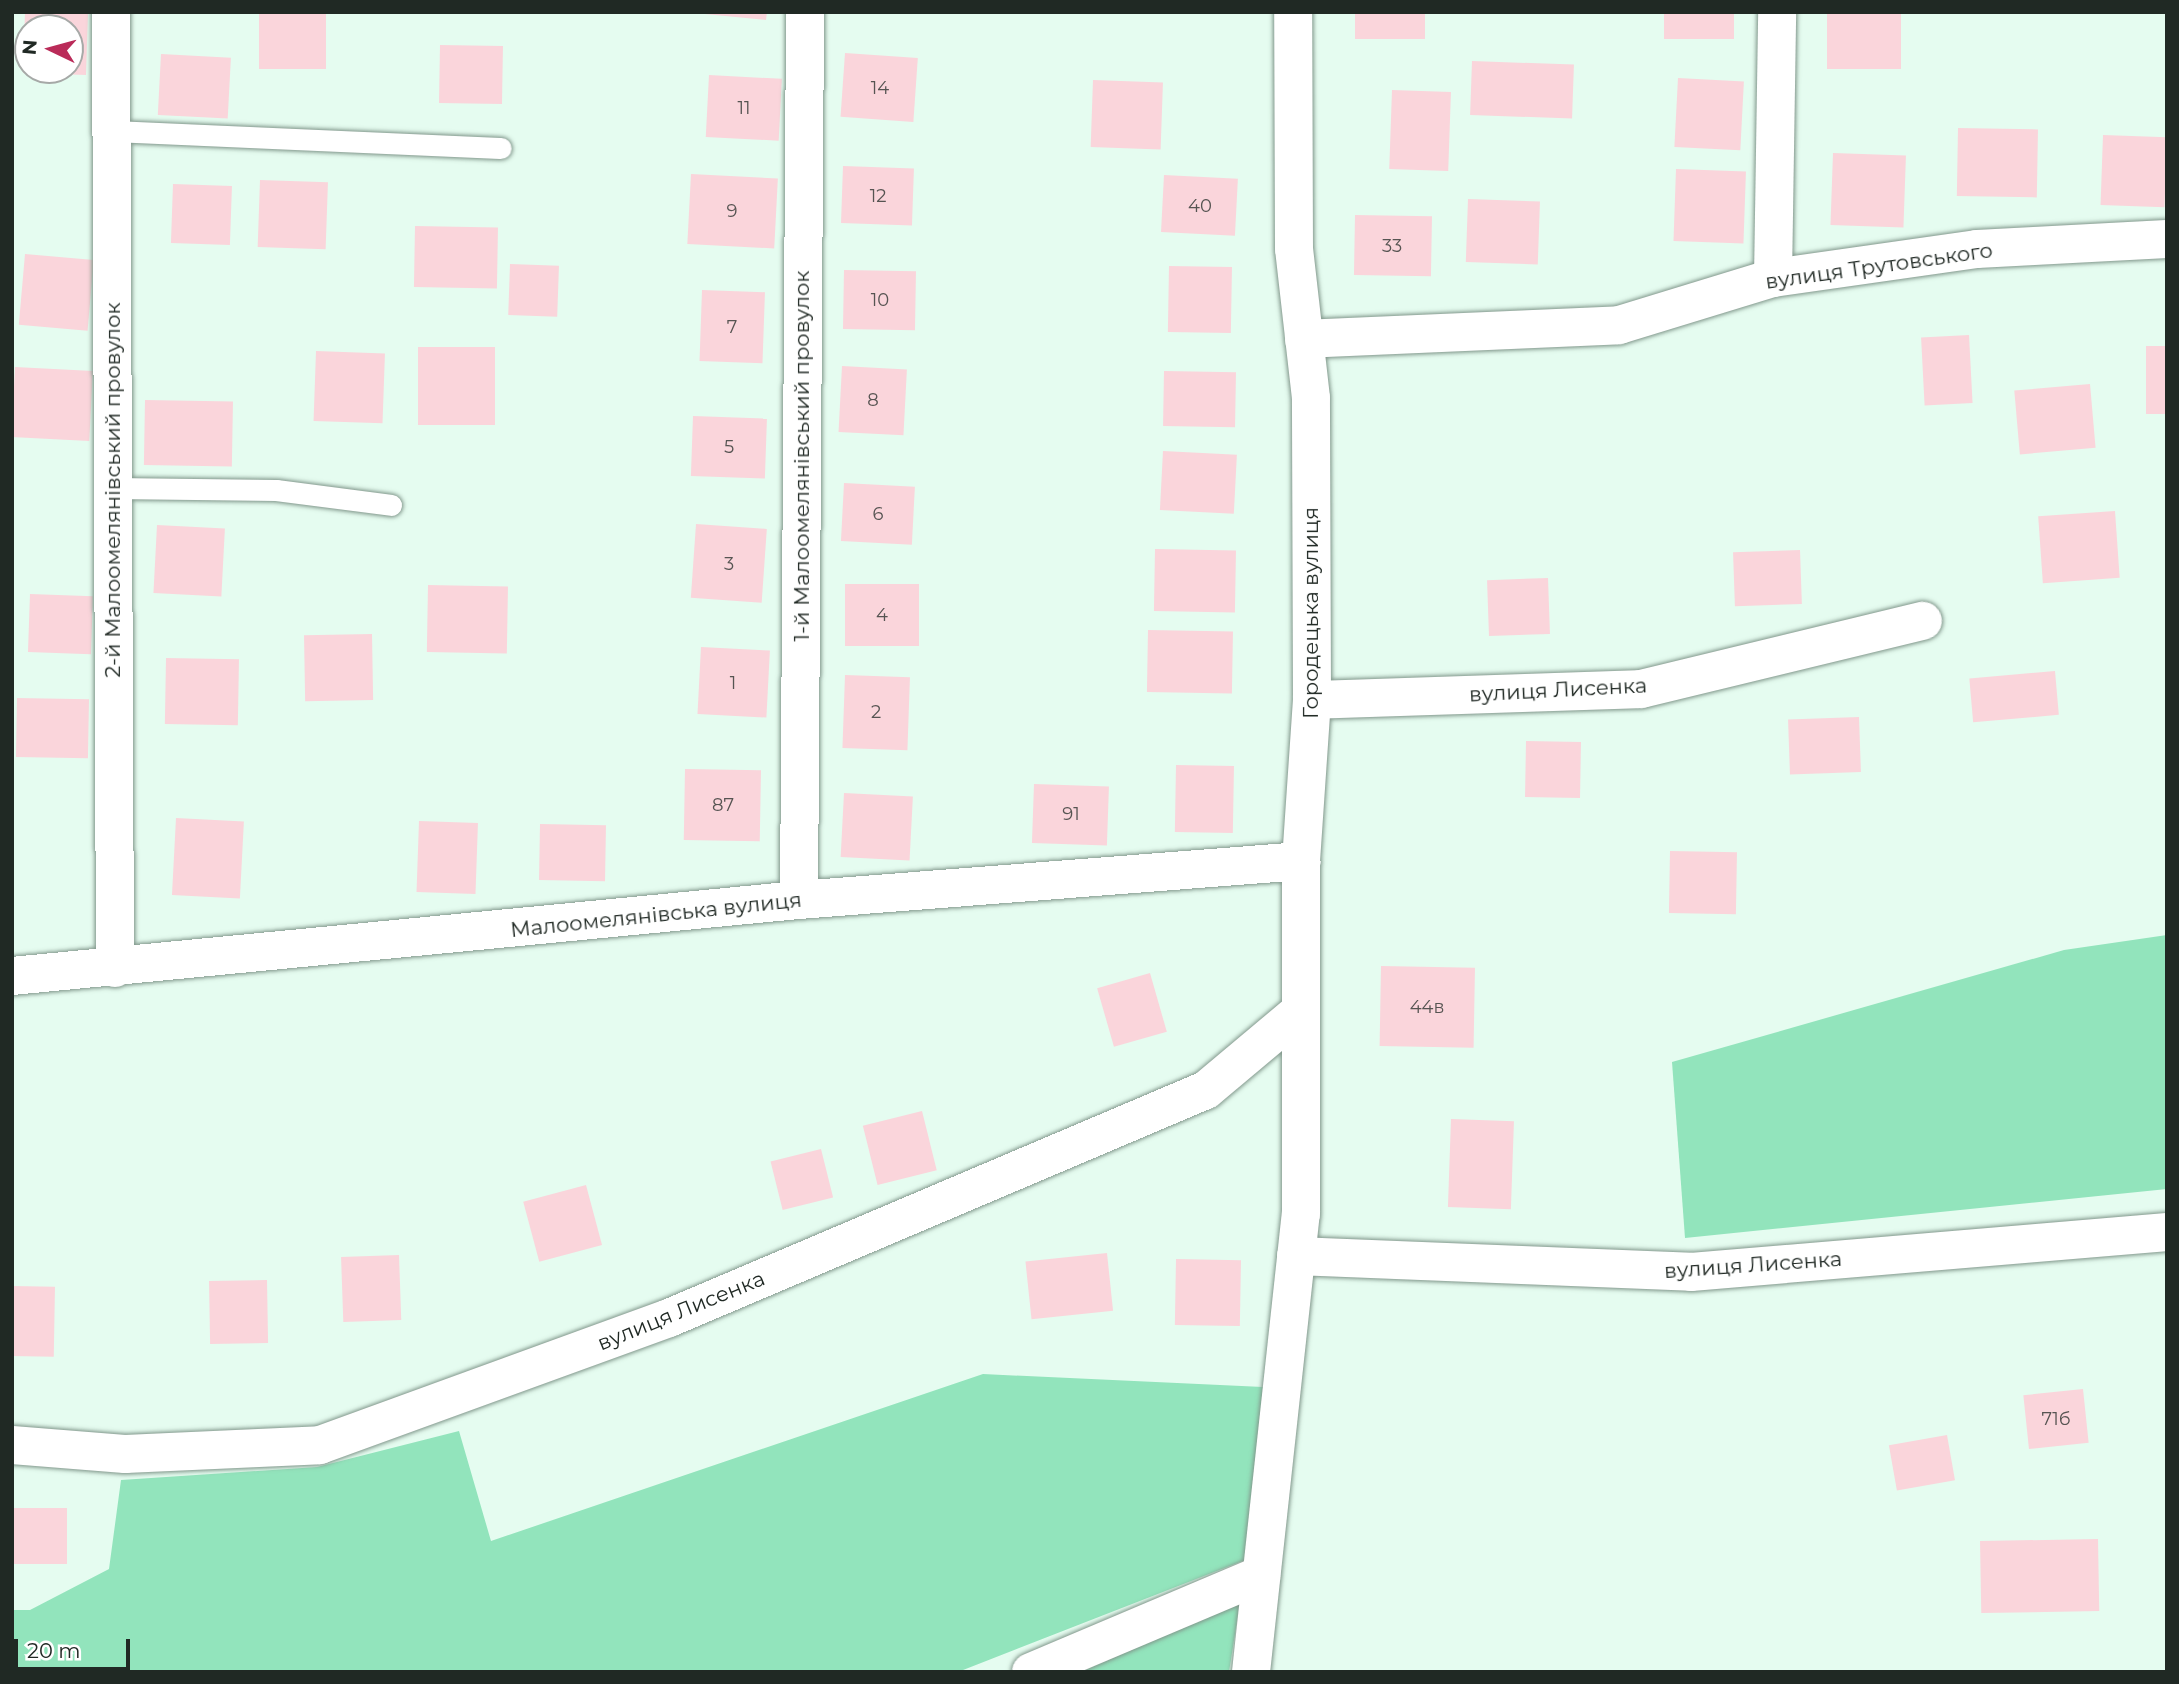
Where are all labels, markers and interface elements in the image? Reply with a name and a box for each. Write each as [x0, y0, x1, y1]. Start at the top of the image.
north arrow [14, 14, 84, 84]
text: N [17, 39, 42, 56]
house number: 14 [871, 77, 889, 99]
house number: 11 [738, 97, 750, 119]
house number: 12 [870, 185, 886, 207]
house number: 40 [1188, 195, 1212, 217]
house number: 9 [727, 200, 737, 222]
house number: 33 [1382, 235, 1402, 257]
street label: вулиця Трутовського [1764, 238, 1994, 294]
street label: 1-й Малоомелянівський провулок [789, 270, 815, 642]
house number: 10 [871, 289, 889, 311]
street label: 2-й Малоомелянівський провулок [100, 302, 126, 678]
house number: 7 [727, 316, 737, 338]
house number: 8 [867, 389, 879, 411]
house number: 5 [724, 436, 734, 458]
house number: 6 [873, 503, 883, 525]
street label: Городецька вулиця [1298, 507, 1324, 719]
house number: 3 [724, 553, 734, 575]
house number: 4 [876, 604, 888, 626]
house number: 1 [730, 672, 736, 694]
street label: вулиця Лисенка [1468, 673, 1648, 707]
house number: 2 [871, 701, 881, 723]
house number: 87 [712, 794, 734, 816]
house number: 91 [1062, 803, 1080, 825]
street label: Малоомелянівська вулиця [509, 887, 803, 943]
house number: 44в [1410, 996, 1444, 1018]
street label: вулиця Лисенка [1663, 1246, 1843, 1284]
street label: вулиця Лисенка [594, 1266, 768, 1356]
house number: 71б [2041, 1408, 2071, 1430]
scale bar [18, 1624, 133, 1668]
text: 20 m [27, 1638, 81, 1663]

